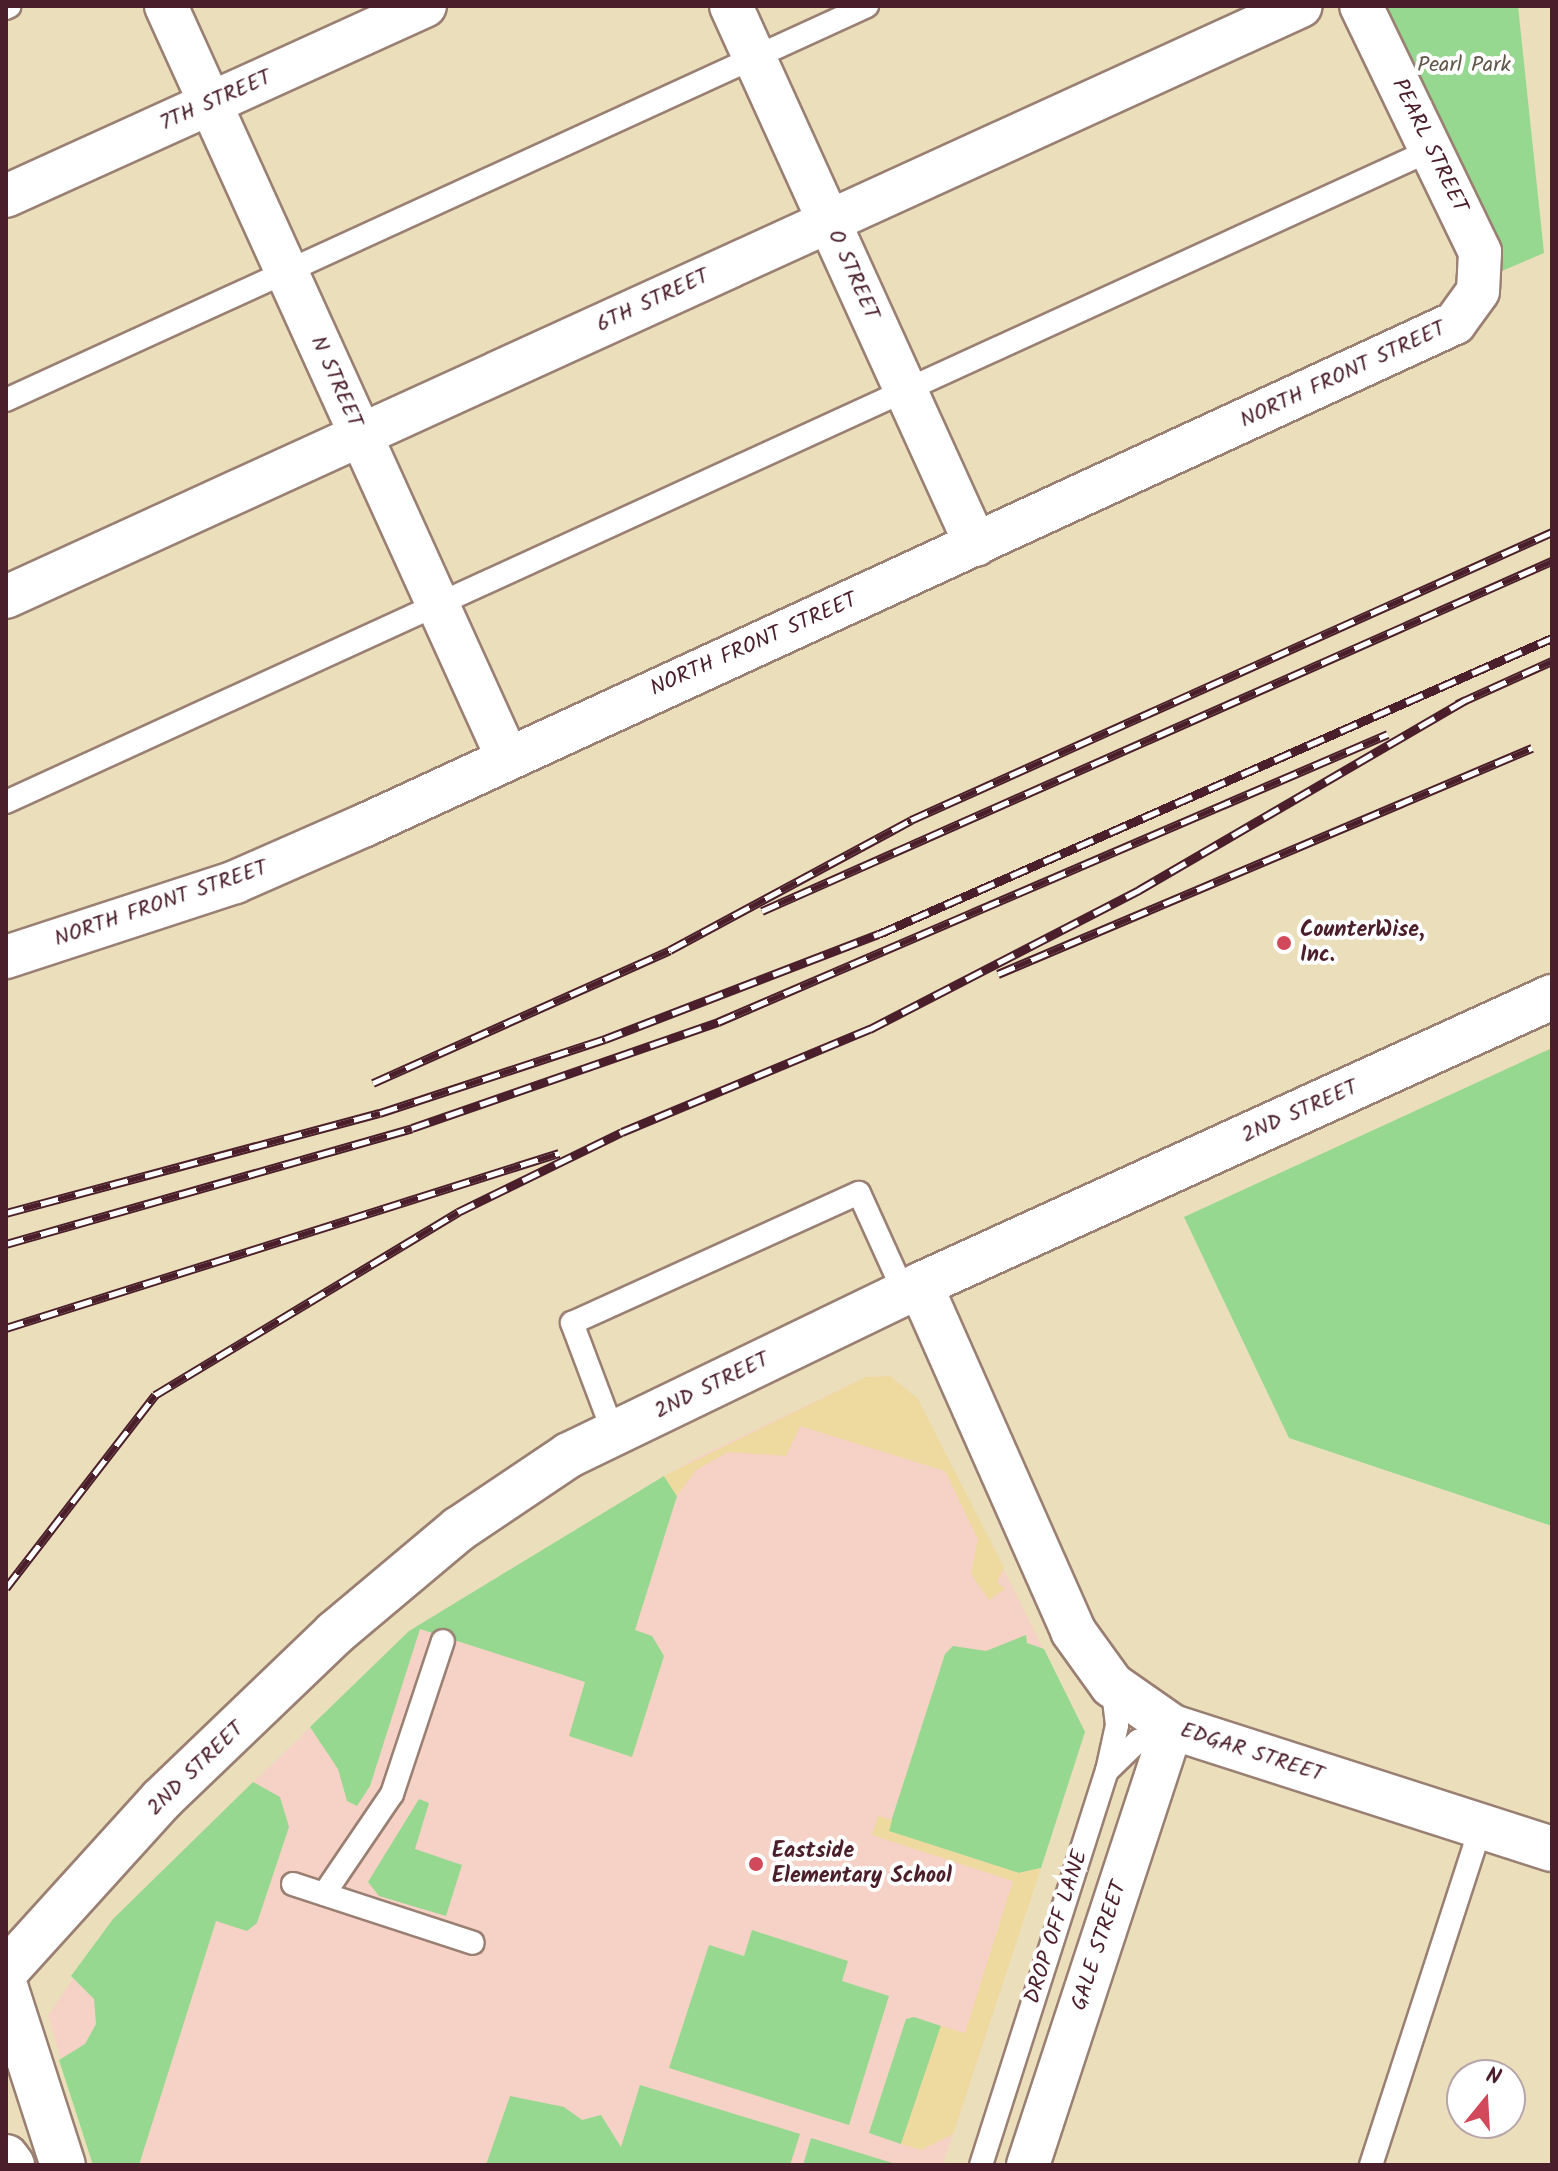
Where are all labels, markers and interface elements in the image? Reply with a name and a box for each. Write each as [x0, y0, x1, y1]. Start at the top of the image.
park label: Pearl Park [1417, 53, 1511, 79]
street label: 7TH STREET [156, 65, 276, 137]
street label: PEARL STREET [1385, 75, 1473, 217]
street label: O STREET [821, 226, 885, 324]
street label: 6TH STREET [592, 263, 714, 339]
street label: NORTH FRONT STREET [1236, 316, 1450, 434]
street label: N STREET [304, 332, 368, 432]
street label: NORTH FRONT STREET [646, 587, 862, 703]
street label: NORTH FRONT STREET [51, 855, 271, 953]
place label: CounterWise, Inc. [1300, 917, 1425, 968]
marker: CounterWise, Inc. [1275, 934, 1293, 952]
street label: 2ND STREET [1238, 1075, 1362, 1149]
street label: 2ND STREET [650, 1347, 774, 1425]
street label: 2ND STREET [142, 1716, 250, 1822]
street label: EDGAR STREET [1177, 1717, 1327, 1789]
place label: Eastside Elementary School [772, 1838, 952, 1890]
street label: DROP OFF LANE [1020, 1847, 1094, 2007]
marker: Eastside Elementary School [747, 1855, 765, 1873]
street label: GALE STREET [1067, 1878, 1133, 2014]
north arrow [1446, 2059, 1526, 2139]
text: N [1481, 2059, 1505, 2096]

